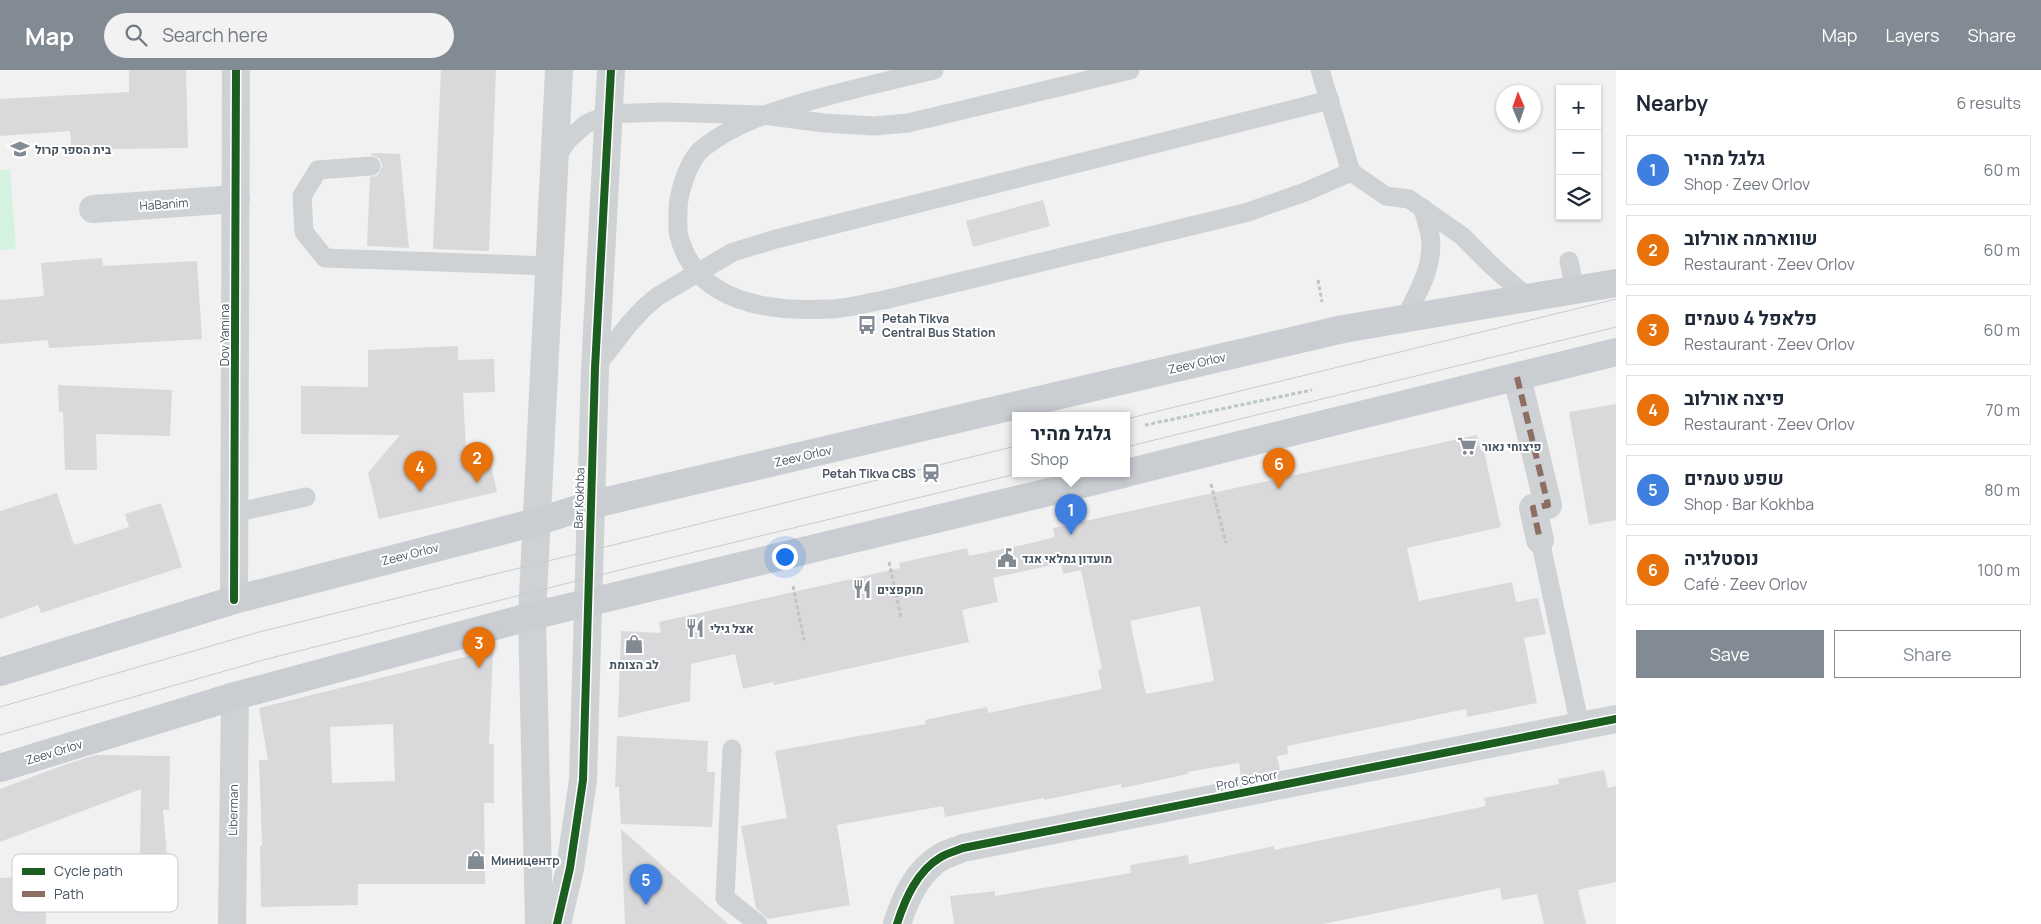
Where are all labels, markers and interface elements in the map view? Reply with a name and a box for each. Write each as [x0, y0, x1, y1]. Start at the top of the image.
search box [104, 13, 454, 58]
text: Map [25, 19, 74, 52]
icon: search [122, 21, 150, 49]
text: Search here [162, 22, 268, 48]
text: Map [1822, 23, 1857, 47]
text: Layers [1885, 23, 1939, 47]
text: Share [1967, 23, 2016, 47]
north arrow [1496, 85, 1541, 130]
map controls [1556, 85, 1601, 220]
button: + [1556, 85, 1601, 130]
text: Nearby [1636, 89, 1708, 117]
text: 6 results [1956, 92, 2021, 114]
button: − [1556, 130, 1601, 175]
school or university icon: בית הספר קרול [9, 138, 31, 160]
place label: בית הספר קרול [35, 141, 112, 158]
text: גלגל מהיר [1684, 145, 1765, 171]
text: 1 [1649, 159, 1657, 181]
text: 60 m [1984, 159, 2020, 181]
text: Shop · Zeev Orlov [1684, 173, 1810, 195]
button: layers [1556, 175, 1601, 220]
street label: HaBanim [139, 194, 189, 214]
text: שווארמה אורלוב [1684, 225, 1818, 251]
text: 2 [1648, 239, 1658, 261]
text: 60 m [1984, 239, 2020, 261]
text: Restaurant · Zeev Orlov [1684, 253, 1855, 275]
street label: Dov Yamina [216, 304, 233, 366]
text: פלאפל 4 טעמים [1684, 305, 1817, 331]
place label: Petah Tikva Central Bus Station [882, 310, 995, 341]
bus stop icon: Petah Tikva Central Bus Station [856, 314, 878, 336]
text: 3 [1648, 319, 1658, 341]
text: 60 m [1984, 319, 2020, 341]
text: Restaurant · Zeev Orlov [1684, 333, 1855, 355]
street label: Zeev Orlov [1167, 348, 1227, 378]
text: פיצה אורלוב [1684, 385, 1785, 411]
text: 4 [1648, 399, 1658, 421]
text: 70 m [1985, 399, 2020, 421]
popup [1012, 412, 1130, 477]
text: Restaurant · Zeev Orlov [1684, 413, 1855, 435]
text: גלגל מהיר [1030, 420, 1112, 446]
supermarket icon: פיצוחי נאור [1456, 435, 1478, 457]
place label: פיצוחי נאור [1482, 438, 1541, 455]
street label: Zeev Orlov [773, 441, 833, 471]
pin: 2 [461, 442, 493, 483]
text: Shop [1030, 448, 1069, 470]
pin: 6 [1263, 448, 1295, 489]
pin: 4 [404, 451, 436, 492]
station icon: Petah Tikva CBS [920, 462, 942, 484]
place label: Petah Tikva CBS [822, 465, 916, 482]
text: שפע טעמים [1684, 465, 1784, 491]
street label: Bar Kokhba [569, 467, 589, 529]
text: 5 [1648, 479, 1658, 501]
text: 80 m [1984, 479, 2020, 501]
text: Shop · Bar Kokhba [1684, 493, 1814, 515]
pin: 1 [1055, 494, 1087, 535]
street label: Zeev Orlov [380, 539, 440, 569]
your location [772, 544, 798, 570]
text: נוסטלגיה [1684, 545, 1759, 571]
public building icon: מועדון גמלאי אגד [996, 547, 1018, 569]
place label: מועדון גמלאי אגד [1022, 550, 1112, 567]
text: 6 [1648, 559, 1658, 581]
text: 100 m [1977, 559, 2020, 581]
text: Café · Zeev Orlov [1684, 573, 1807, 595]
restaurant icon: מוקפצים [851, 578, 873, 600]
place label: מוקפצים [877, 581, 924, 598]
restaurant icon: אצל גילי [684, 617, 706, 639]
place label: אצל גילי [710, 620, 754, 637]
pin: 3 [463, 627, 495, 668]
button: Save [1636, 630, 1824, 678]
button: Share [1834, 630, 2021, 678]
shop icon: לב הצומת [623, 633, 645, 655]
place label: לב הצומת [609, 656, 659, 673]
street label: Zeev Orlov [24, 735, 84, 769]
street label: Prof Schorr [1215, 766, 1280, 794]
street label: Liberman [224, 784, 242, 836]
shop icon: Миницентр [465, 849, 487, 871]
place label: Миницентр [491, 852, 560, 869]
legend [12, 854, 178, 912]
text: Cycle path [54, 861, 123, 880]
pin: 5 [630, 864, 662, 905]
text: Path [54, 884, 84, 903]

